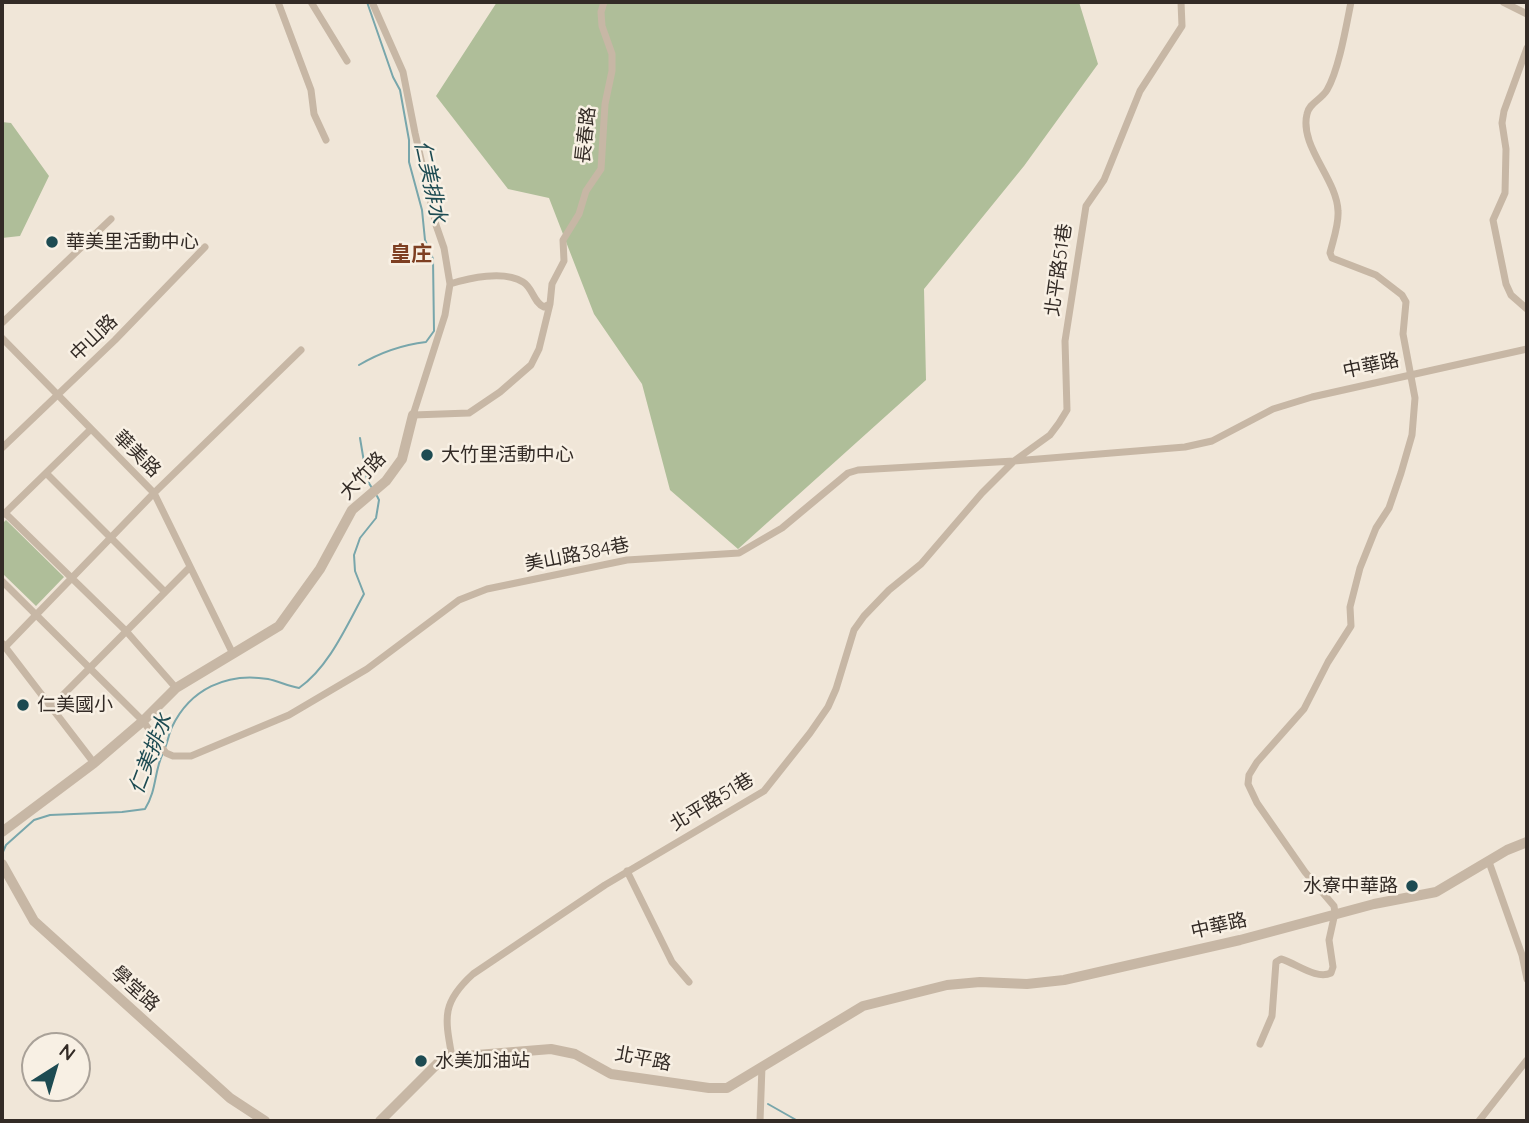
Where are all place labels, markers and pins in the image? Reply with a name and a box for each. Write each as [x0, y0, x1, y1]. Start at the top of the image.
place label: 華美里活動中心 [66, 231, 199, 253]
marker: 華美里活動中心 [44, 234, 60, 250]
place label: 大竹里活動中心 [441, 444, 574, 466]
marker: 大竹里活動中心 [419, 447, 435, 463]
place label: 仁美國小 [37, 694, 113, 716]
marker: 仁美國小 [15, 697, 31, 713]
place label: 水寮中華路 [1303, 875, 1398, 897]
marker: 水寮中華路 [1404, 878, 1420, 894]
place label: 水美加油站 [435, 1050, 530, 1072]
marker: 水美加油站 [413, 1053, 429, 1069]

